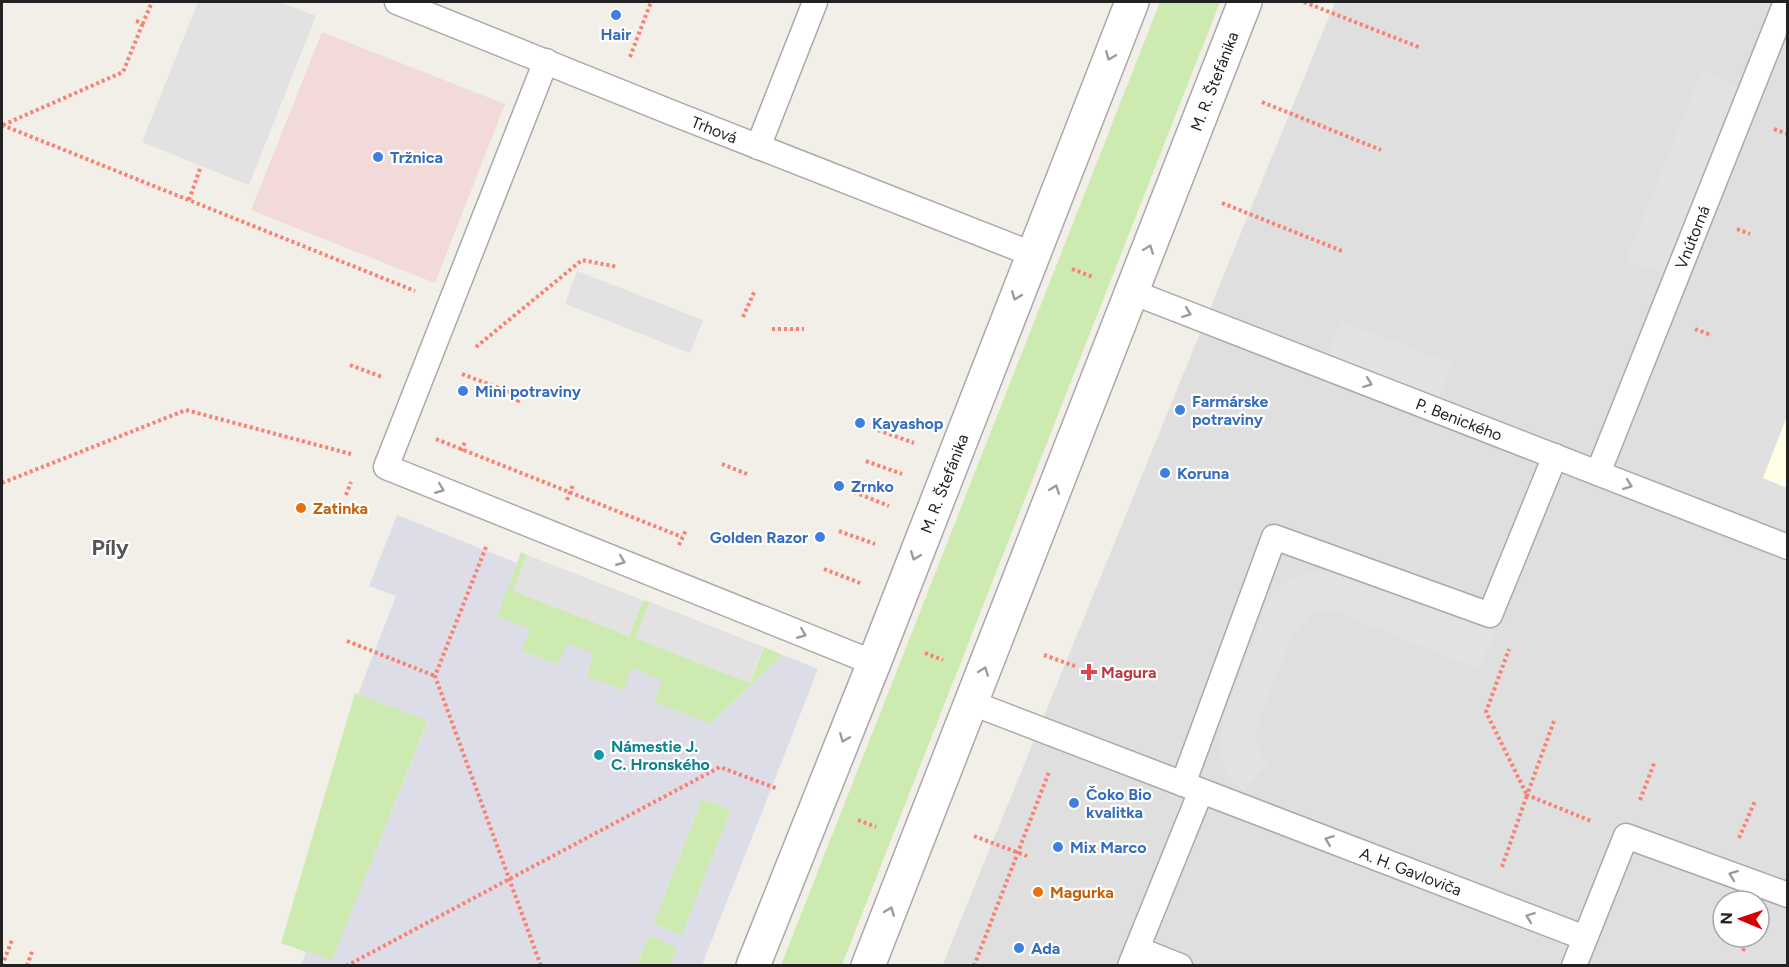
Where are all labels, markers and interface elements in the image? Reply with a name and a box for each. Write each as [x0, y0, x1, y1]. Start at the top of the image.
marker: Hair [609, 8, 623, 22]
place label: Hair [601, 25, 631, 44]
street label: M. R. Štefánika [1186, 29, 1242, 134]
one-way arrow [1105, 50, 1117, 61]
street label: Trhová [689, 112, 740, 147]
place label: Tržnica [390, 148, 443, 167]
marker: Tržnica [371, 150, 385, 164]
street label: Vnútorná [1671, 203, 1713, 272]
one-way arrow [1142, 244, 1154, 255]
one-way arrow [1011, 290, 1023, 301]
one-way arrow [1181, 305, 1191, 318]
one-way arrow [1362, 376, 1373, 389]
place label: Mini potraviny [475, 382, 582, 401]
marker: Mini potraviny [456, 384, 470, 398]
place label: Farmárske potraviny [1192, 392, 1268, 429]
street label: P. Benického [1413, 394, 1505, 445]
marker: Farmárske potraviny [1173, 403, 1187, 417]
place label: Kayashop [872, 414, 944, 433]
marker: Kayashop [853, 416, 867, 430]
street label: M. R. Štefánika [916, 431, 972, 536]
place label: Koruna [1177, 464, 1229, 483]
marker: Koruna [1158, 466, 1172, 480]
place label: Zrnko [851, 477, 894, 496]
one-way arrow [1622, 478, 1633, 490]
marker: Zrnko [832, 479, 846, 493]
one-way arrow [434, 482, 445, 494]
one-way arrow [1048, 484, 1060, 495]
place label: Zatinka [313, 499, 368, 518]
marker: Zatinka [294, 501, 308, 515]
place label: Golden Razor [710, 528, 808, 547]
marker: Golden Razor [813, 530, 827, 544]
district label: Píly [91, 534, 129, 561]
one-way arrow [910, 550, 922, 561]
one-way arrow [615, 554, 626, 566]
one-way arrow [796, 627, 807, 639]
place label: Magura [1101, 663, 1157, 682]
marker: Magura [1082, 665, 1096, 679]
one-way arrow [976, 666, 989, 677]
one-way arrow [839, 731, 851, 742]
place label: Námestie J. C. Hronského [611, 737, 710, 774]
marker: Námestie J. C. Hronského [592, 748, 606, 762]
place label: Čoko Bio kvalitka [1086, 785, 1151, 822]
marker: Čoko Bio kvalitka [1067, 796, 1081, 810]
one-way arrow [1324, 835, 1335, 847]
place label: Mix Marco [1070, 838, 1147, 857]
marker: Mix Marco [1051, 840, 1065, 854]
street label: A. H. Gavloviča [1357, 843, 1464, 899]
one-way arrow [1728, 870, 1739, 883]
place label: Magurka [1050, 883, 1114, 902]
marker: Magurka [1031, 885, 1045, 899]
north arrow [1711, 889, 1771, 949]
one-way arrow [882, 906, 895, 917]
one-way arrow [1526, 912, 1536, 925]
text: N [1717, 912, 1736, 925]
place label: Ada [1031, 939, 1060, 958]
marker: Ada [1012, 941, 1026, 955]

